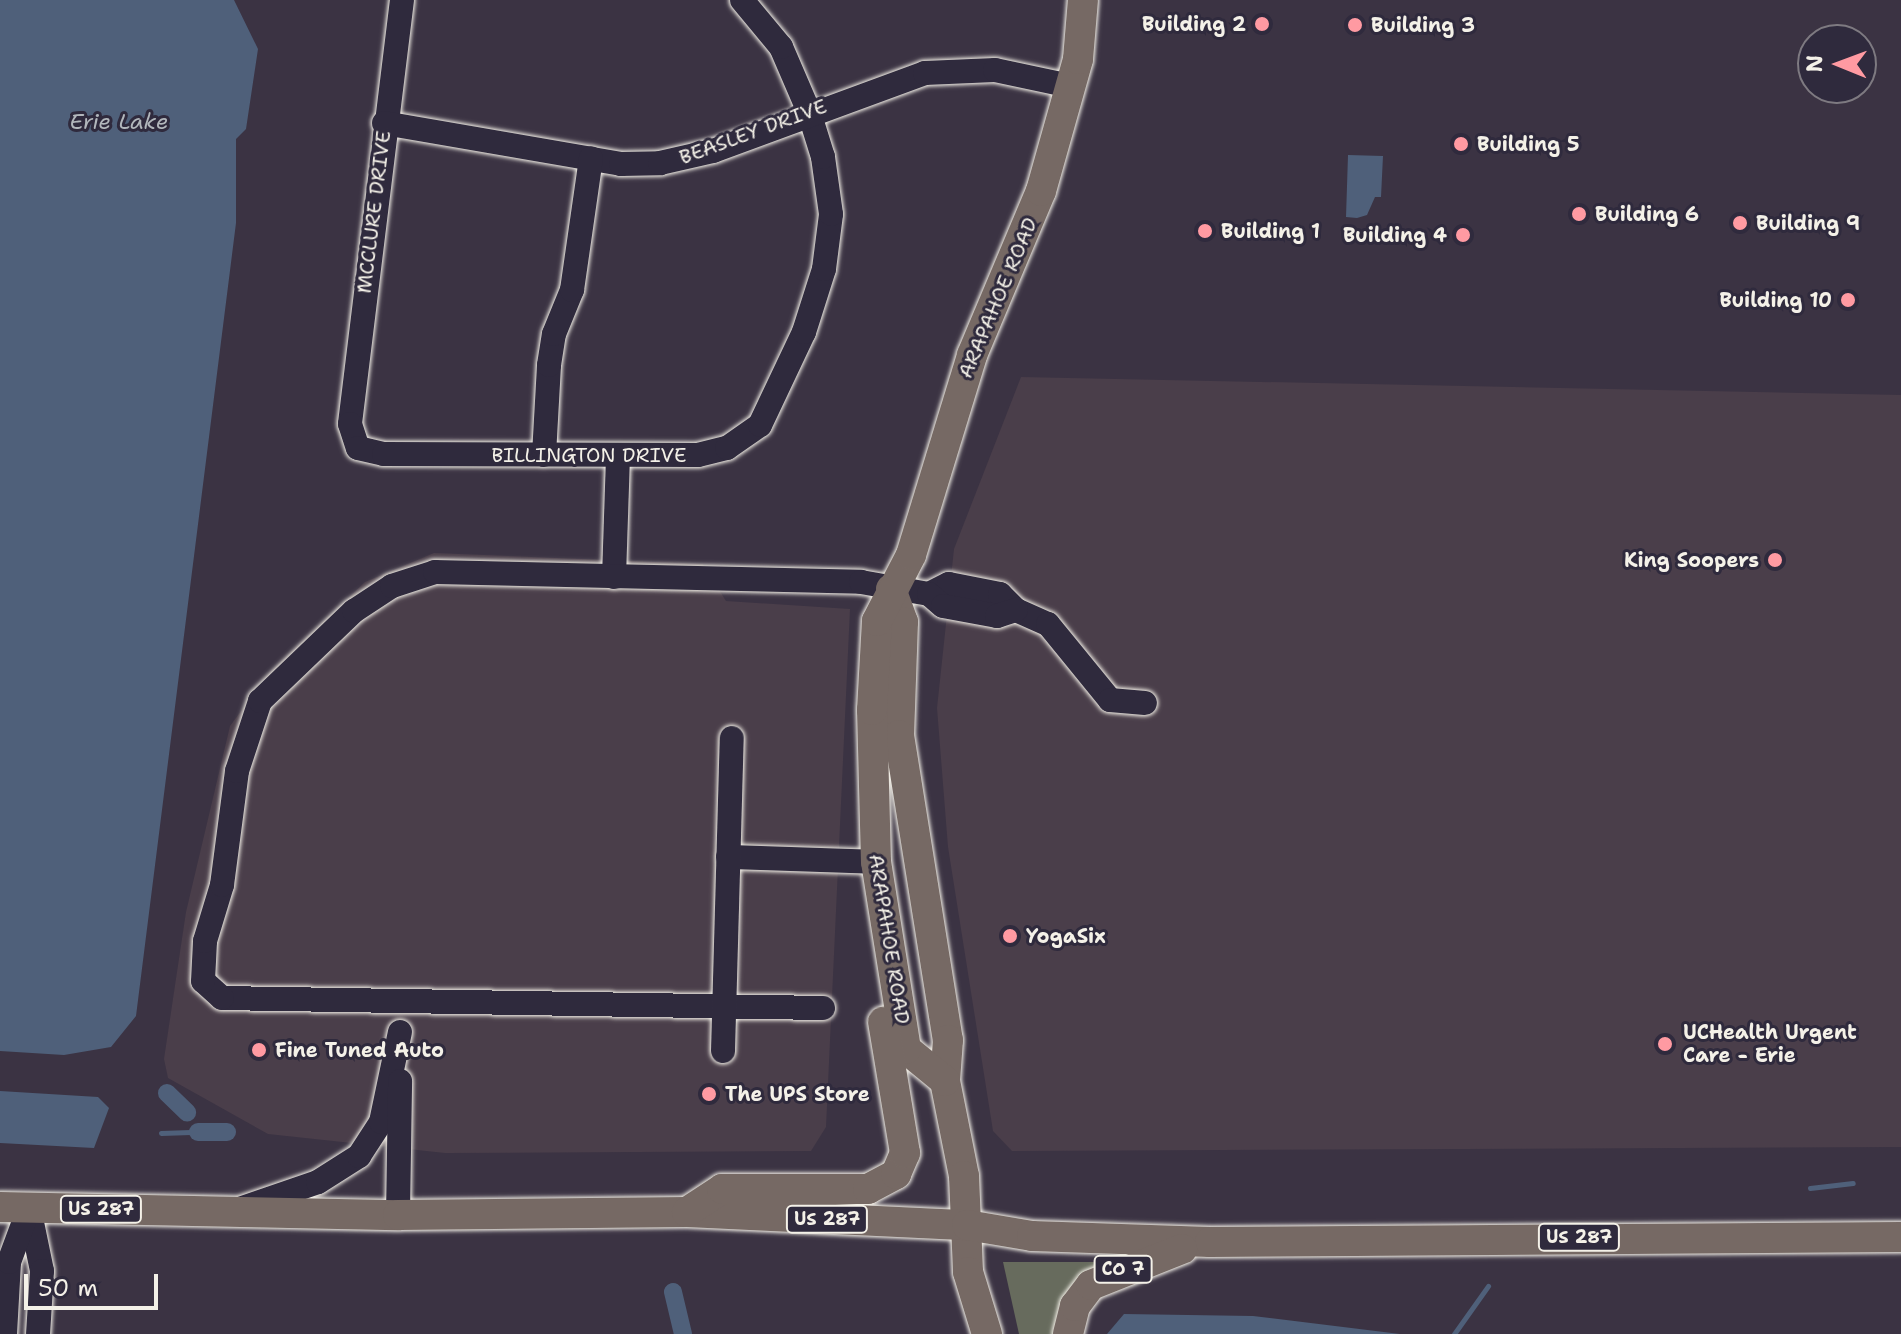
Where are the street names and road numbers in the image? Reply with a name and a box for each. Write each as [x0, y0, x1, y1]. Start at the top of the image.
street label: BEASLEY DRIVE [676, 94, 830, 170]
street label: MCCLURE DRIVE [352, 129, 396, 295]
street label: ARAPAHOE ROAD [953, 214, 1043, 382]
street label: BILLINGTON DRIVE [491, 443, 687, 467]
street label: ARAPAHOE ROAD [864, 852, 914, 1026]
road number: US 287 [59, 1195, 143, 1223]
road number: US 287 [785, 1205, 869, 1233]
road number: US 287 [1537, 1223, 1621, 1251]
road number: CO 7 [1093, 1255, 1153, 1283]

